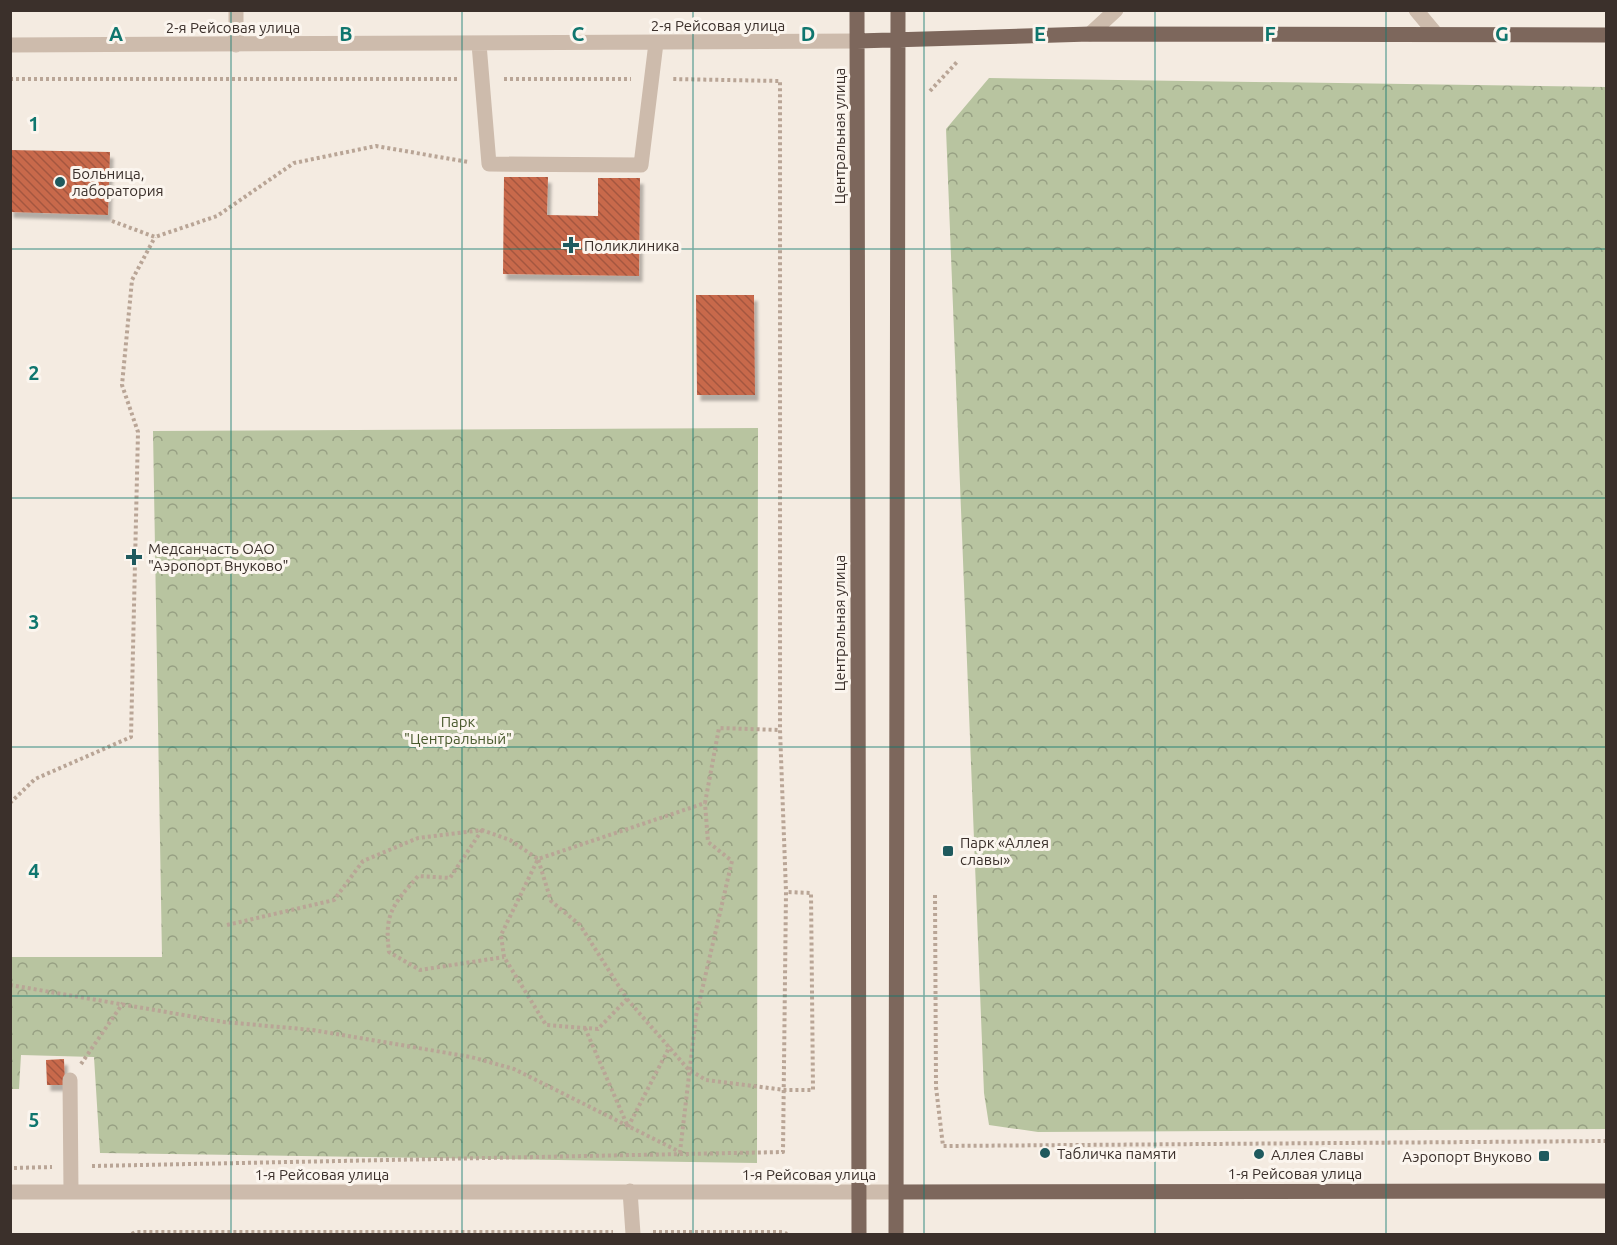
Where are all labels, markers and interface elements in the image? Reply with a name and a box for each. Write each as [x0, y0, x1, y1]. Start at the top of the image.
street label: 2-я Рейсовая улица [651, 17, 785, 34]
street label: 2-я Рейсовая улица [166, 19, 300, 36]
text: A [109, 22, 123, 45]
text: B [339, 22, 353, 45]
text: C [572, 22, 585, 45]
text: D [801, 22, 815, 45]
text: E [1034, 22, 1046, 45]
text: F [1264, 22, 1276, 45]
text: G [1495, 22, 1509, 45]
street label: Центральная улица [831, 68, 848, 204]
text: 1 [28, 112, 40, 135]
place label: Больница, лаборатория [72, 165, 164, 199]
marker: Больница, лаборатория [53, 175, 67, 189]
marker: Поликлиника [562, 236, 580, 254]
place label: Поликлиника [584, 237, 680, 254]
text: 2 [28, 361, 40, 384]
place label: Медсанчасть ОАО "Аэропорт Внуково" [148, 540, 289, 574]
marker: Медсанчасть ОАО "Аэропорт Внуково" [125, 548, 143, 566]
street label: Центральная улица [831, 555, 848, 691]
text: 3 [28, 610, 40, 633]
park label: Парк "Центральный" [404, 713, 512, 747]
place label: Парк «Аллея славы» [960, 834, 1049, 868]
marker: Парк «Аллея славы» [941, 844, 955, 858]
text: 4 [28, 859, 40, 882]
text: 5 [28, 1108, 40, 1131]
place label: Табличка памяти [1057, 1145, 1176, 1162]
marker: Табличка памяти [1038, 1146, 1052, 1160]
place label: Аллея Славы [1271, 1146, 1364, 1163]
marker: Аллея Славы [1252, 1147, 1266, 1161]
place label: Аэропорт Внуково [1402, 1148, 1532, 1165]
marker: Аэропорт Внуково [1537, 1149, 1551, 1163]
street label: 1-я Рейсовая улица [1228, 1165, 1362, 1182]
street label: 1-я Рейсовая улица [255, 1166, 389, 1183]
street label: 1-я Рейсовая улица [742, 1166, 876, 1183]

